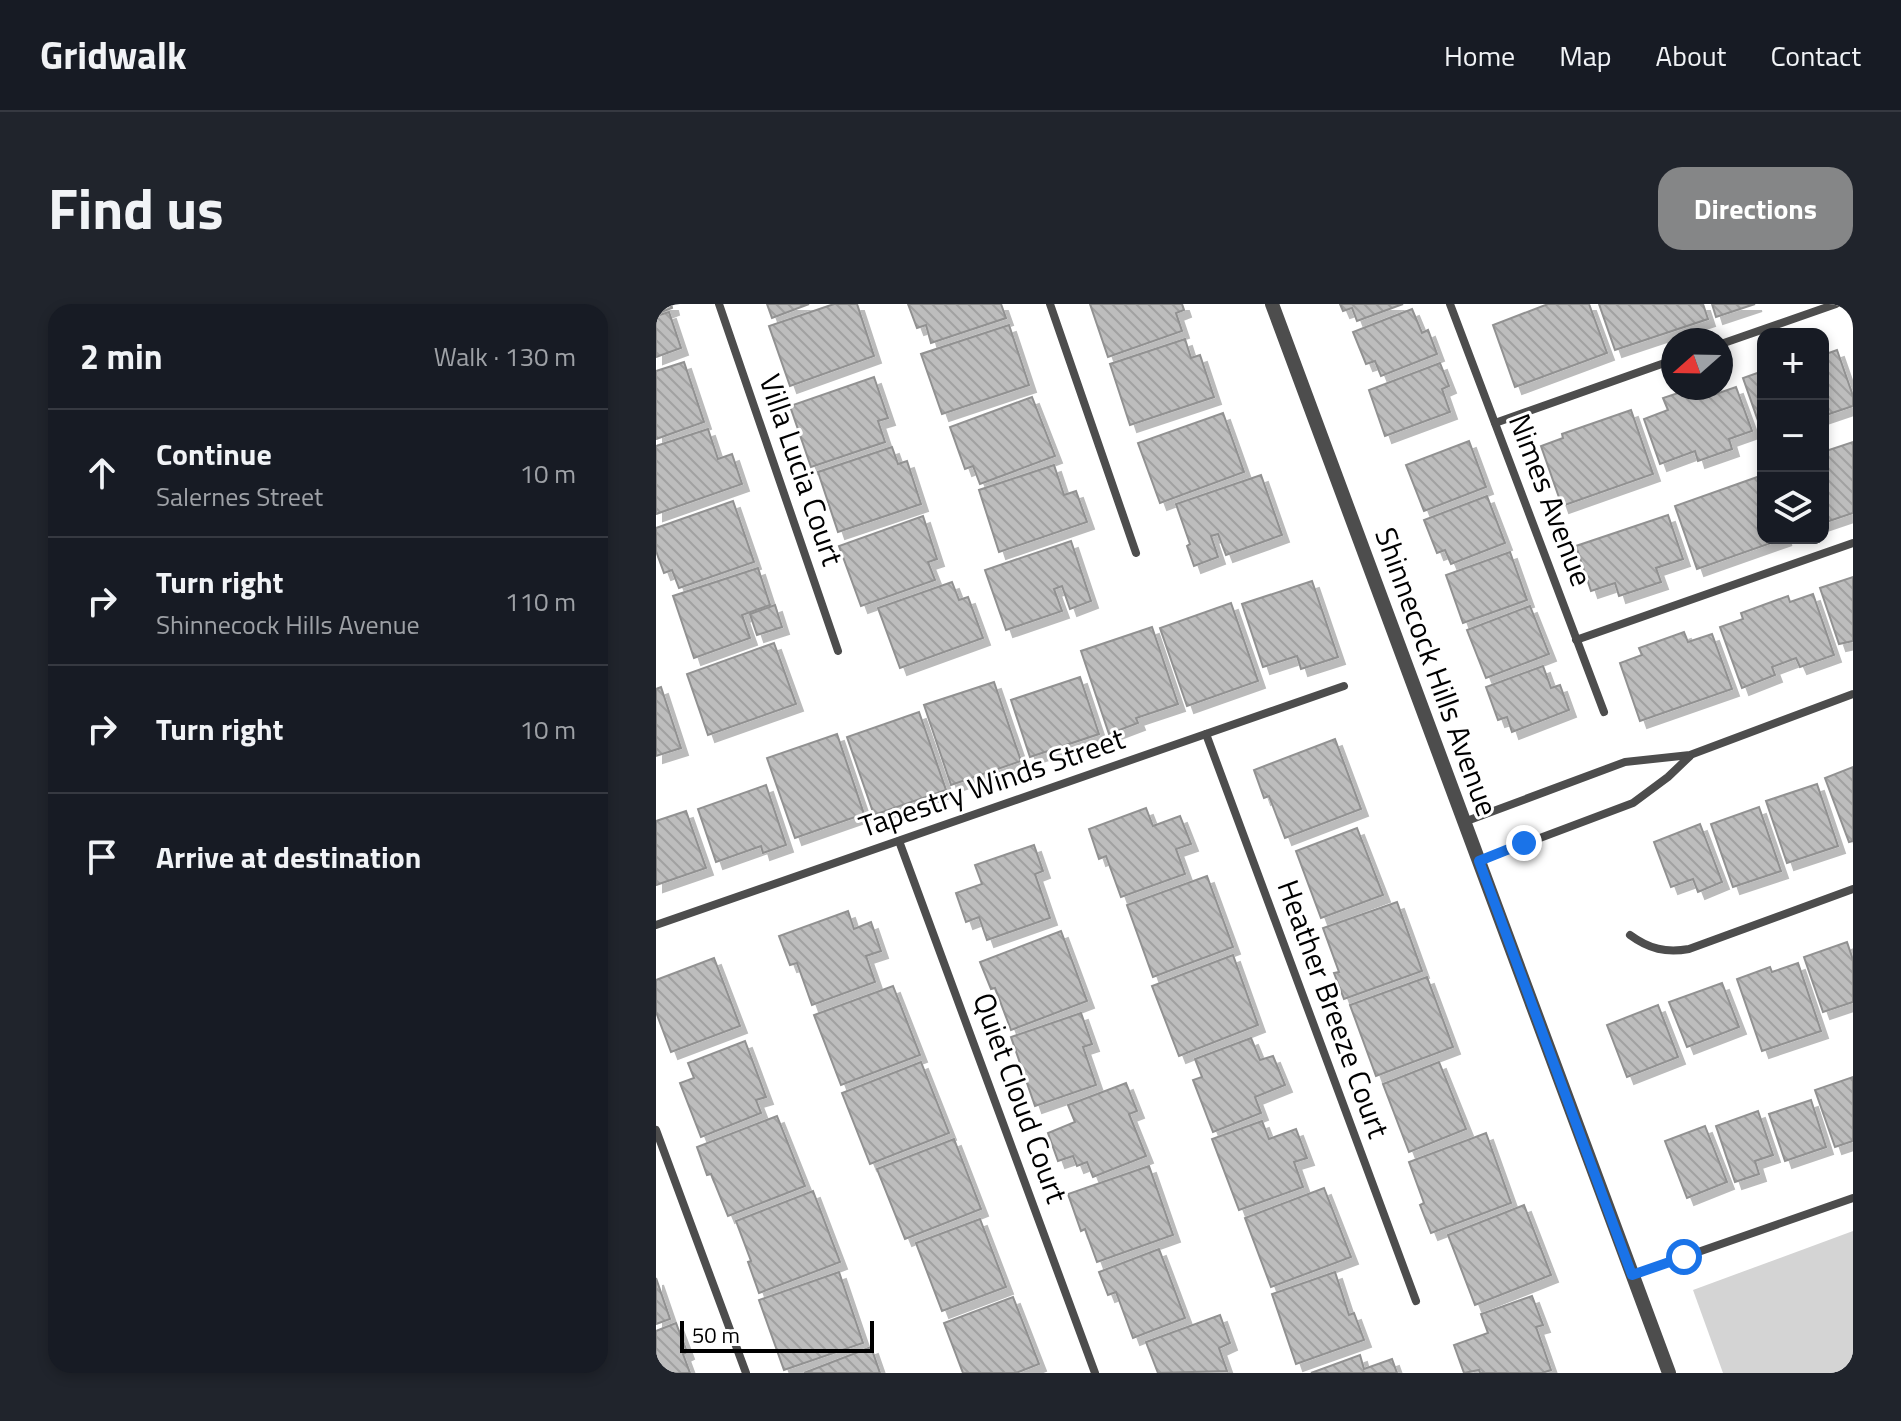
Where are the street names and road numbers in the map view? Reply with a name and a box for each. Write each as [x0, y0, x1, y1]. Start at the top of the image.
street label: Villa Lucia Court [748, 368, 856, 572]
street label: Nimes Avenue [1497, 407, 1605, 593]
street label: Shinnecock Hills Avenue [1363, 521, 1511, 822]
street label: Tapestry Winds Street [853, 715, 1131, 849]
street label: Heather Breeze Court [1266, 873, 1402, 1145]
street label: Quiet Cloud Court [962, 986, 1080, 1210]

